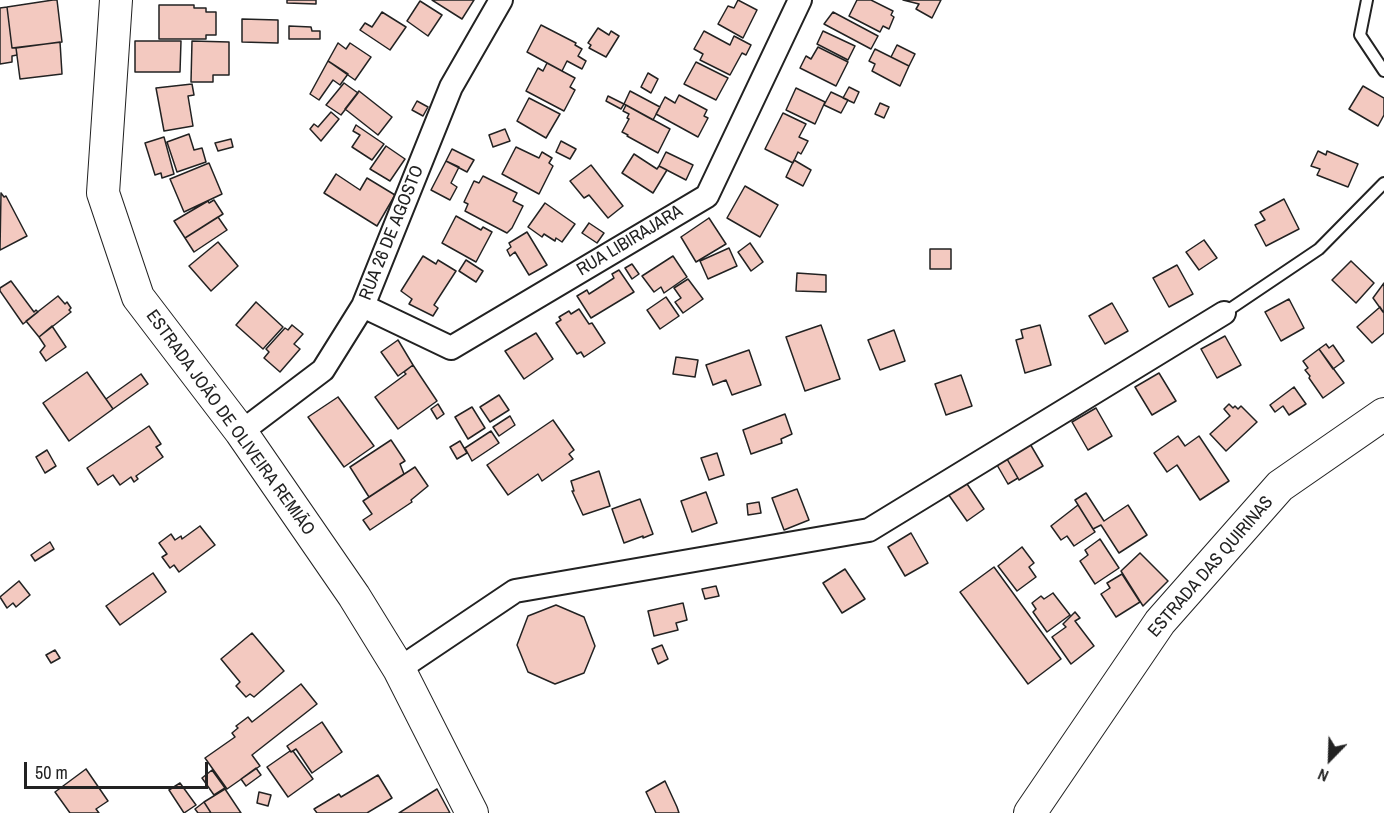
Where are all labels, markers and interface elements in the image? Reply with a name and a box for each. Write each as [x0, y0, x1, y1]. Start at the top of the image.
street label: RUA 26 DE AGOSTO [355, 163, 429, 303]
street label: RUA LIBIRAJARA [573, 201, 687, 281]
street label: ESTRADA JOÃO DE OLIVEIRA REMIÃO [141, 306, 319, 540]
street label: ESTRADA DAS QUIRINAS [1144, 492, 1278, 642]
north arrow [1300, 729, 1360, 789]
scale bar [27, 750, 212, 788]
text: 50 m [35, 760, 68, 785]
text: N [1314, 764, 1332, 788]

